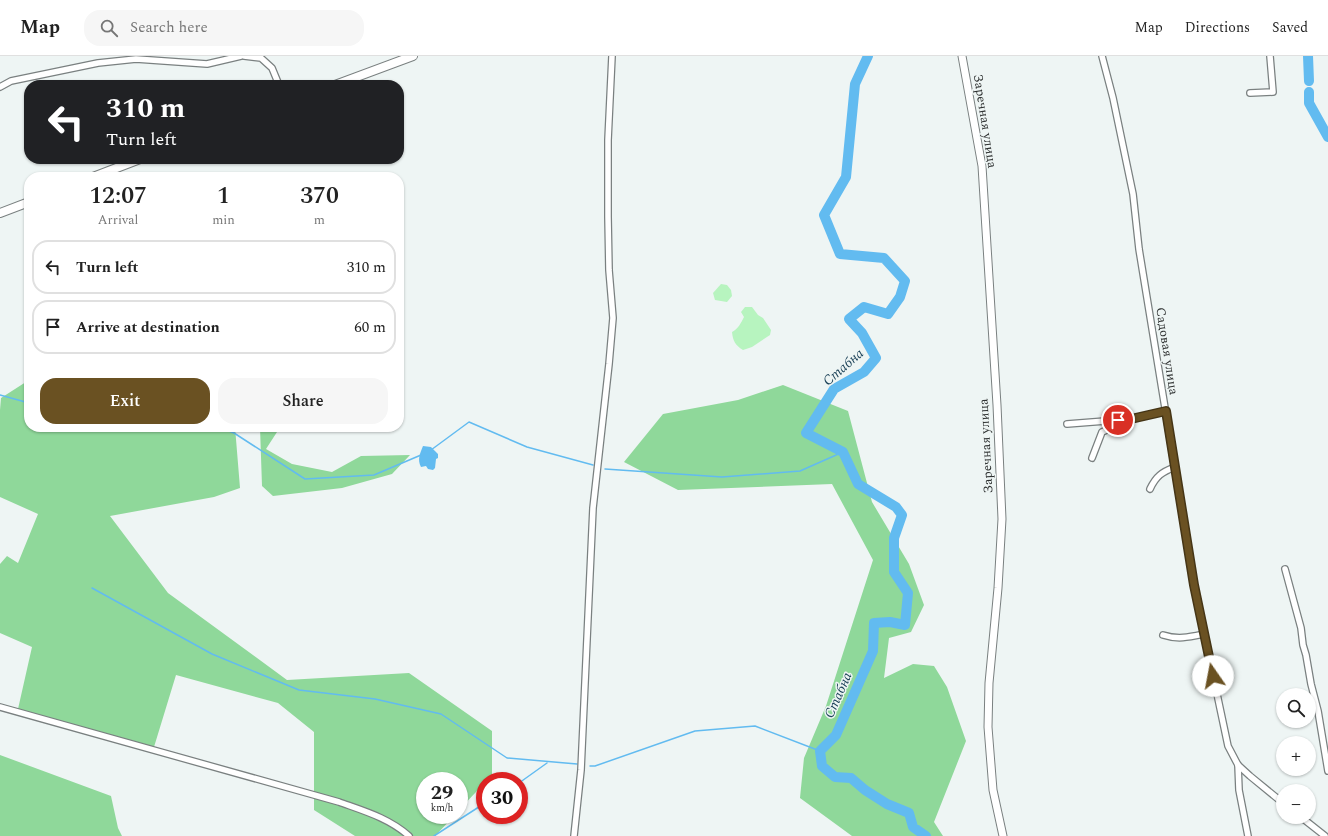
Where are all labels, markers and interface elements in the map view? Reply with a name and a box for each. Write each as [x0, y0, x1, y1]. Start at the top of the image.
search box [84, 10, 364, 46]
text: Map [20, 13, 60, 42]
text: Search here [130, 16, 208, 39]
icon: search [98, 17, 120, 39]
text: Map [1135, 17, 1163, 38]
text: Directions [1185, 17, 1250, 38]
text: Saved [1272, 17, 1308, 38]
street label: Заречная улица [968, 73, 1002, 170]
text: 310 m [106, 87, 185, 130]
icon: left [40, 96, 92, 148]
text: Turn left [106, 126, 177, 153]
text: 12:07 [89, 178, 147, 214]
text: 1 [217, 178, 230, 214]
text: 370 [300, 178, 339, 214]
text: Arrival [98, 210, 138, 230]
text: min [212, 210, 235, 230]
text: m [314, 210, 325, 230]
icon: left [42, 256, 64, 278]
text: Turn left [76, 256, 138, 279]
text: 310 m [347, 256, 386, 279]
street label: Садовая улица [1150, 306, 1184, 397]
icon: arrive [42, 316, 64, 338]
text: Arrive at destination [76, 316, 220, 339]
text: 60 m [354, 316, 386, 339]
water label: Стабна [818, 343, 868, 391]
button: Exit [40, 378, 210, 424]
button: Share [218, 378, 388, 424]
street label: Заречная улица [973, 397, 998, 494]
pin [1101, 403, 1135, 437]
icon: arrive [1107, 409, 1129, 431]
position arrow [1192, 655, 1234, 697]
water label: Стабна [819, 669, 857, 721]
map controls [1276, 688, 1316, 824]
button: search [1276, 688, 1316, 728]
button: + [1276, 736, 1316, 776]
speed limit sign: 30 [476, 772, 528, 824]
text: 29 [431, 778, 453, 808]
button: − [1276, 784, 1316, 824]
text: km/h [431, 800, 453, 816]

